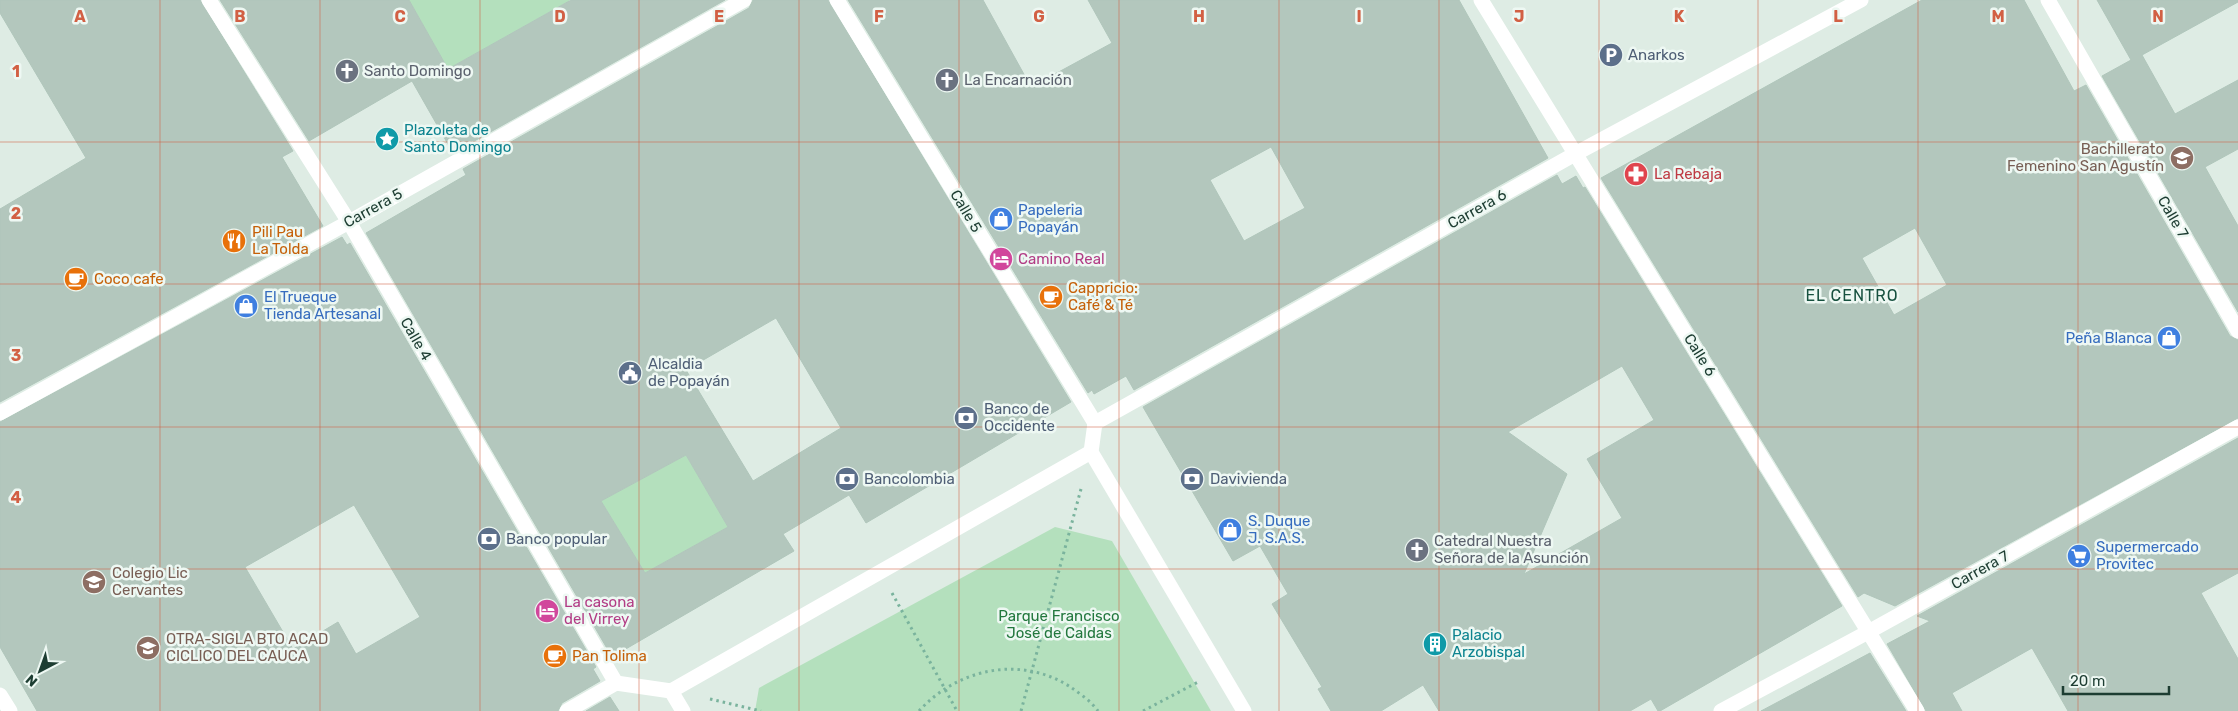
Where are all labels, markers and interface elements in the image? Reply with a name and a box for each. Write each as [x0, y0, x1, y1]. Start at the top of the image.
text: A [74, 7, 86, 26]
text: B [234, 7, 246, 26]
text: C [394, 7, 406, 26]
text: D [554, 7, 566, 26]
text: E [714, 7, 724, 26]
text: F [874, 7, 884, 26]
text: G [1033, 7, 1045, 26]
text: H [1193, 7, 1205, 26]
text: I [1356, 7, 1362, 26]
text: J [1514, 7, 1524, 26]
text: K [1674, 7, 1685, 26]
text: L [1833, 7, 1843, 26]
text: M [1991, 7, 2005, 26]
text: N [2152, 7, 2164, 26]
parking icon: Anarkos [1598, 42, 1624, 68]
place label: Anarkos [1628, 46, 1685, 64]
church icon: Santo Domingo [334, 58, 360, 84]
text: 1 [12, 62, 20, 81]
place label: Santo Domingo [364, 62, 471, 80]
church icon: La Encarnación [934, 67, 960, 93]
place label: La Encarnación [964, 71, 1072, 89]
place label: Plazoleta de Santo Domingo [404, 121, 511, 156]
place icon: Plazoleta de Santo Domingo [374, 126, 400, 152]
place label: Bachillerato Femenino San Agustín [2007, 140, 2164, 175]
school or university icon: Bachillerato Femenino San Agustín [2169, 145, 2195, 171]
pharmacy icon: La Rebaja [1623, 161, 1649, 187]
place label: La Rebaja [1654, 165, 1722, 183]
street label: Carrera 5 [340, 184, 406, 231]
street label: Carrera 6 [1444, 185, 1510, 233]
street label: Calle 5 [946, 186, 986, 236]
street label: Calle 7 [2154, 193, 2192, 241]
place label: Papeleria Popayán [1018, 201, 1083, 236]
text: 2 [11, 204, 21, 223]
shop icon: Papeleria Popayán [988, 206, 1014, 232]
place label: Pili Pau La Tolda [252, 223, 309, 258]
restaurant icon: Pili Pau La Tolda [221, 228, 247, 254]
hotel icon: Camino Real [988, 246, 1014, 272]
place label: Camino Real [1018, 250, 1105, 268]
cafe icon: Coco cafe [63, 266, 89, 292]
place label: Coco cafe [94, 270, 164, 288]
place label: Cappricio: Café & Té [1068, 279, 1138, 314]
cafe icon: Cappricio: Café & Té [1038, 284, 1064, 310]
district label: EL CENTRO [1805, 286, 1899, 305]
place label: El Trueque Tienda Artesanal [264, 288, 381, 323]
shop icon: El Trueque Tienda Artesanal [233, 293, 259, 319]
street label: Calle 4 [396, 314, 436, 364]
shop icon: Peña Blanca [2156, 325, 2182, 351]
place label: Peña Blanca [2065, 329, 2152, 347]
street label: Calle 6 [1680, 330, 1720, 380]
text: 3 [11, 346, 21, 365]
place label: Alcaldia de Popayán [648, 355, 730, 390]
public building icon: Alcaldia de Popayán [617, 360, 643, 386]
place label: Banco de Occidente [984, 400, 1055, 435]
bank icon: Banco de Occidente [953, 405, 979, 431]
bank icon: Bancolombia [834, 466, 860, 492]
bank icon: Davivienda [1179, 466, 1205, 492]
place label: Bancolombia [864, 470, 955, 488]
place label: Davivienda [1210, 470, 1287, 488]
text: 4 [11, 488, 22, 507]
place label: S. Duque J. S.A.S. [1248, 512, 1311, 547]
shop icon: S. Duque J. S.A.S. [1217, 517, 1243, 543]
bank icon: Banco popular [476, 526, 502, 552]
place label: Banco popular [506, 530, 607, 548]
place label: Catedral Nuestra Señora de la Asunción [1434, 532, 1589, 567]
church icon: Catedral Nuestra Señora de la Asunción [1404, 537, 1430, 563]
place label: Supermercado Provitec [2096, 538, 2199, 573]
supermarket icon: Supermercado Provitec [2066, 543, 2092, 569]
street label: Carrera 7 [1948, 547, 2012, 593]
place label: Colegio Lic Cervantes [112, 564, 188, 599]
school or university icon: Colegio Lic Cervantes [81, 569, 107, 595]
place label: La casona del Virrey [564, 593, 635, 628]
hotel icon: La casona del Virrey [534, 598, 560, 624]
park label: Parque Francisco José de Caldas [998, 607, 1120, 642]
place label: Palacio Arzobispal [1452, 626, 1525, 661]
place label: OTRA-SIGLA BTO ACAD CICLICO DEL CAUCA [166, 630, 328, 665]
building icon: Palacio Arzobispal [1422, 631, 1448, 657]
school or university icon: OTRA-SIGLA BTO ACAD CICLICO DEL CAUCA [135, 635, 161, 661]
cafe icon: Pan Tolima [542, 643, 568, 669]
north arrow [15, 646, 65, 696]
place label: Pan Tolima [572, 647, 647, 665]
scale bar [2063, 664, 2169, 696]
text: N [22, 671, 41, 690]
text: 20 m [2070, 672, 2105, 690]

